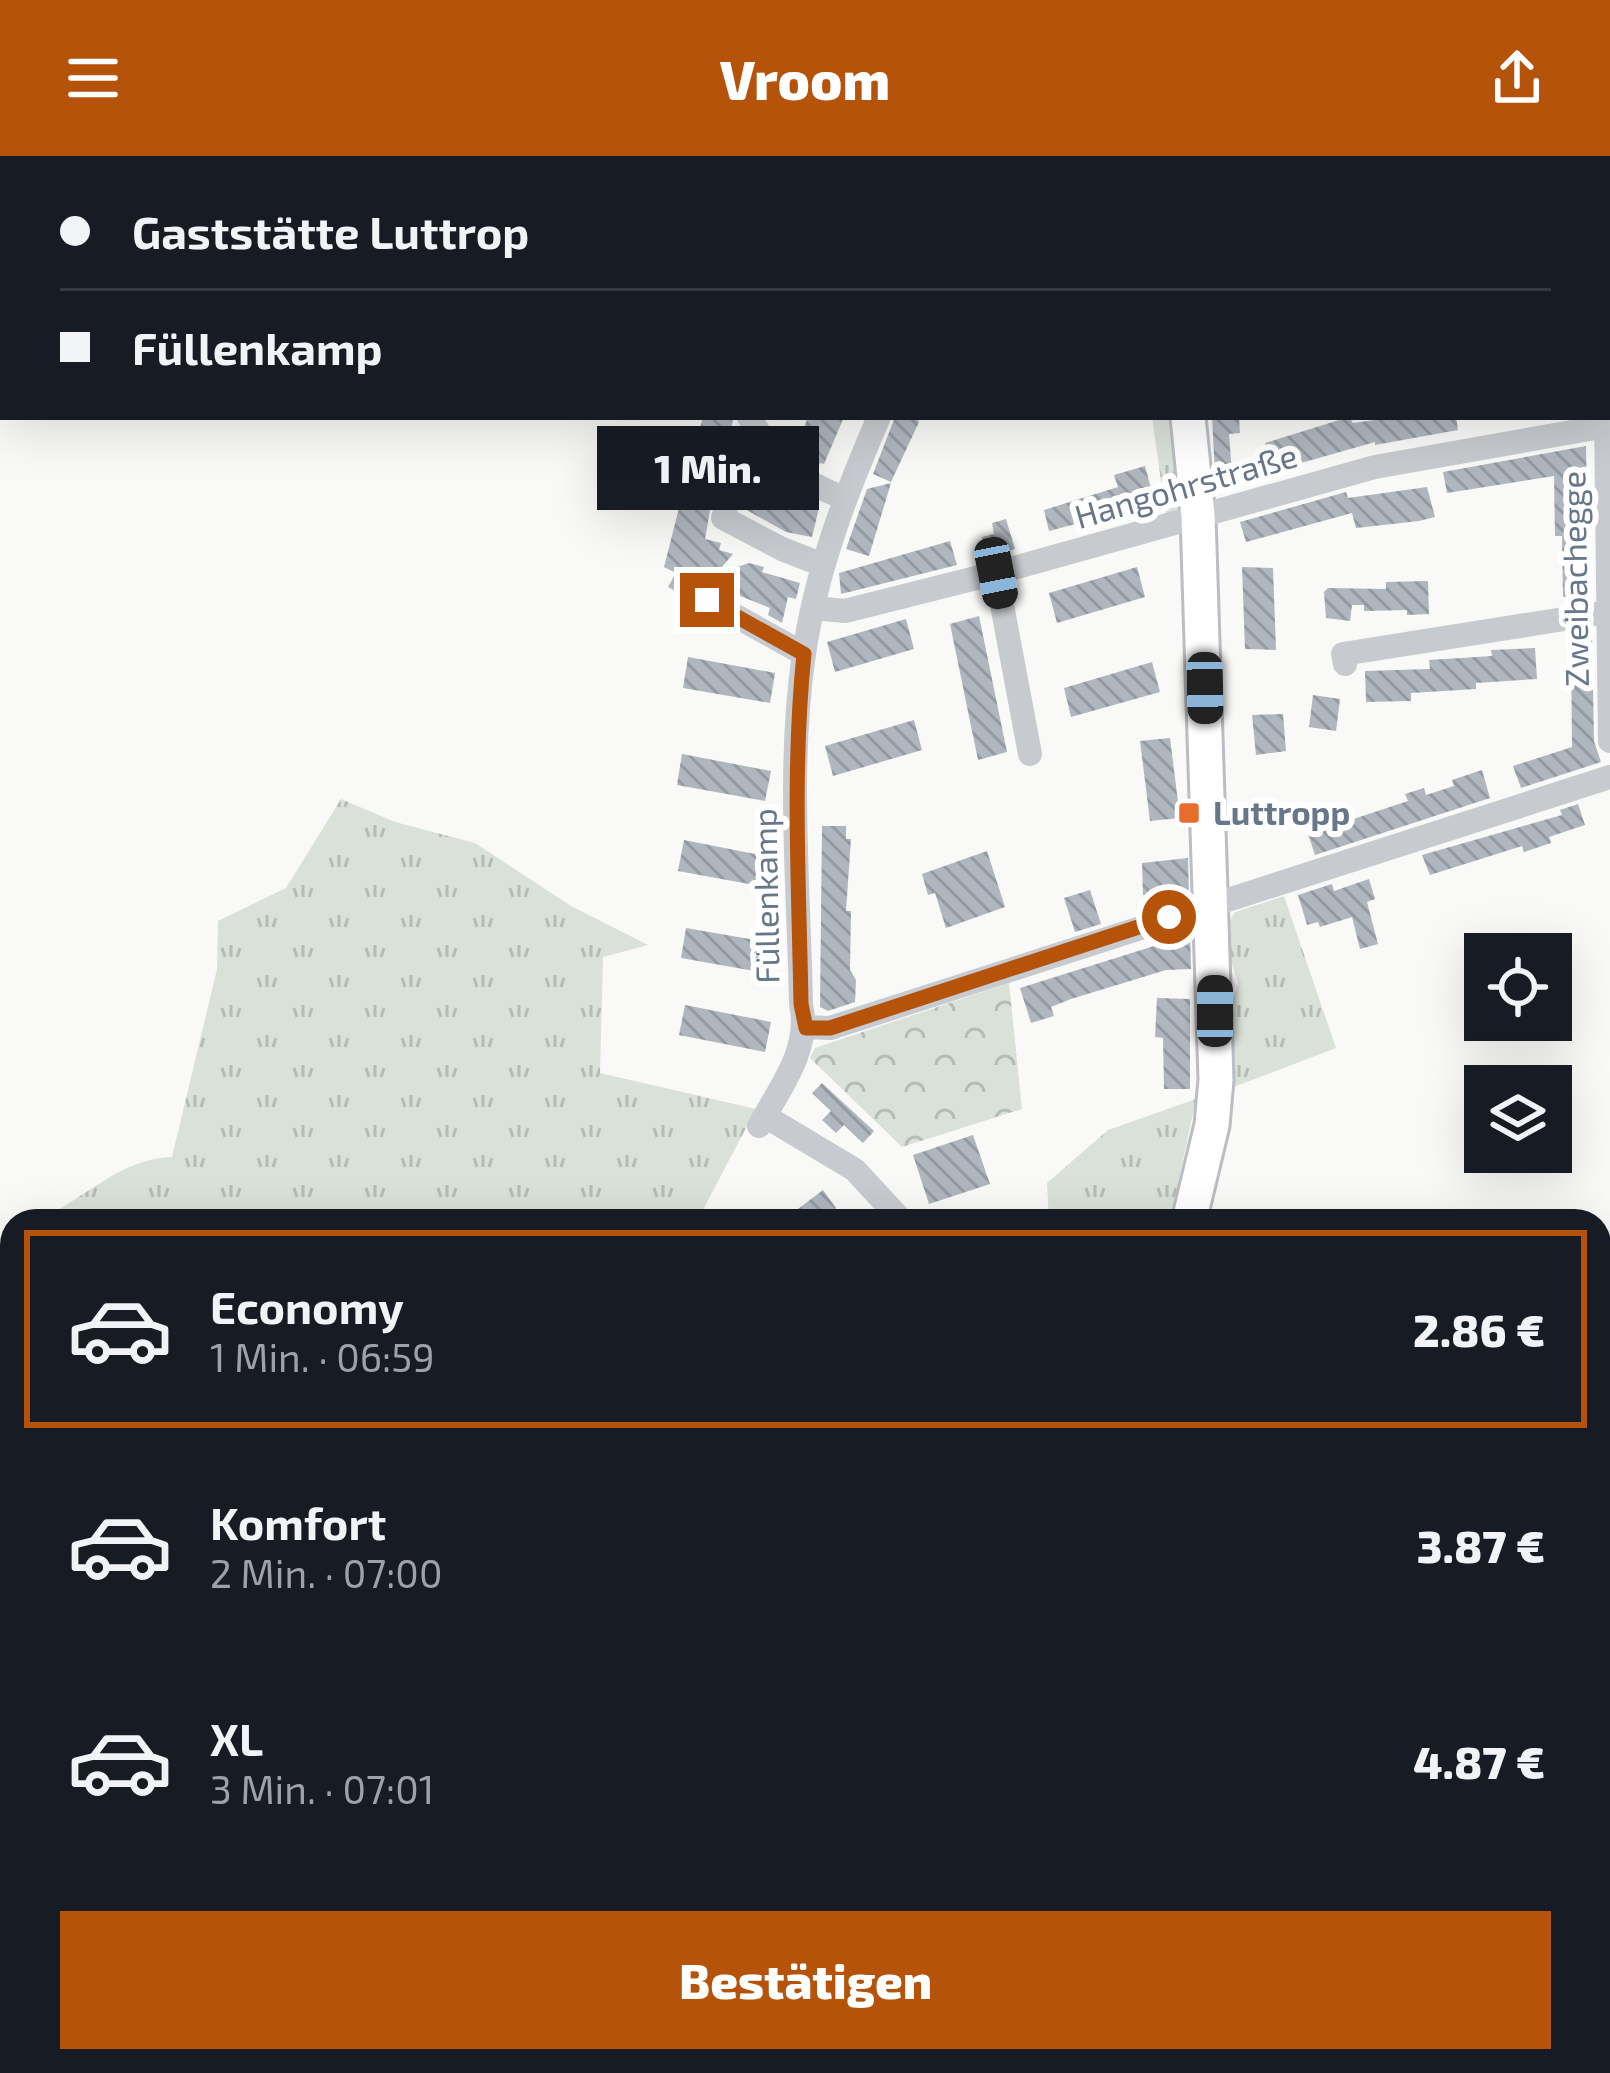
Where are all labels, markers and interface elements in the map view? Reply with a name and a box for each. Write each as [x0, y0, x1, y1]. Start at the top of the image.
icon: menu [60, 45, 126, 111]
icon: share [1484, 45, 1550, 111]
text: Vroom [720, 46, 890, 111]
text: Gaststätte Luttrop [132, 204, 529, 258]
text: Füllenkamp [132, 320, 383, 374]
callout: 1 Min. [596, 426, 818, 510]
street label: Hangohrstraße [1070, 434, 1302, 536]
text: 1 Min. [654, 444, 762, 491]
street label: Zweibachegge [1552, 471, 1596, 687]
car [971, 534, 1021, 612]
route end [680, 573, 734, 627]
car [1186, 652, 1224, 724]
place label: Luttropp [1213, 792, 1350, 832]
marker: Luttropp [1176, 800, 1202, 826]
street label: Füllenkamp [743, 808, 787, 984]
route start [1142, 890, 1196, 944]
map controls [1464, 933, 1572, 1173]
button: locate [1464, 933, 1572, 1041]
car [1197, 975, 1233, 1047]
button: layers [1464, 1065, 1572, 1173]
icon: car [66, 1275, 174, 1383]
text: Economy [210, 1279, 404, 1333]
text: 2.86 € [1413, 1302, 1545, 1356]
text: 1 Min. · 06:59 [210, 1333, 435, 1380]
icon: car [66, 1491, 174, 1599]
text: Komfort [210, 1495, 386, 1549]
text: 3.87 € [1417, 1518, 1545, 1572]
text: 2 Min. · 07:00 [210, 1549, 442, 1596]
icon: car [66, 1707, 174, 1815]
text: XL [210, 1711, 263, 1765]
text: 4.87 € [1413, 1734, 1545, 1788]
text: 3 Min. · 07:01 [210, 1765, 434, 1812]
button: Bestätigen [60, 1911, 1551, 2049]

